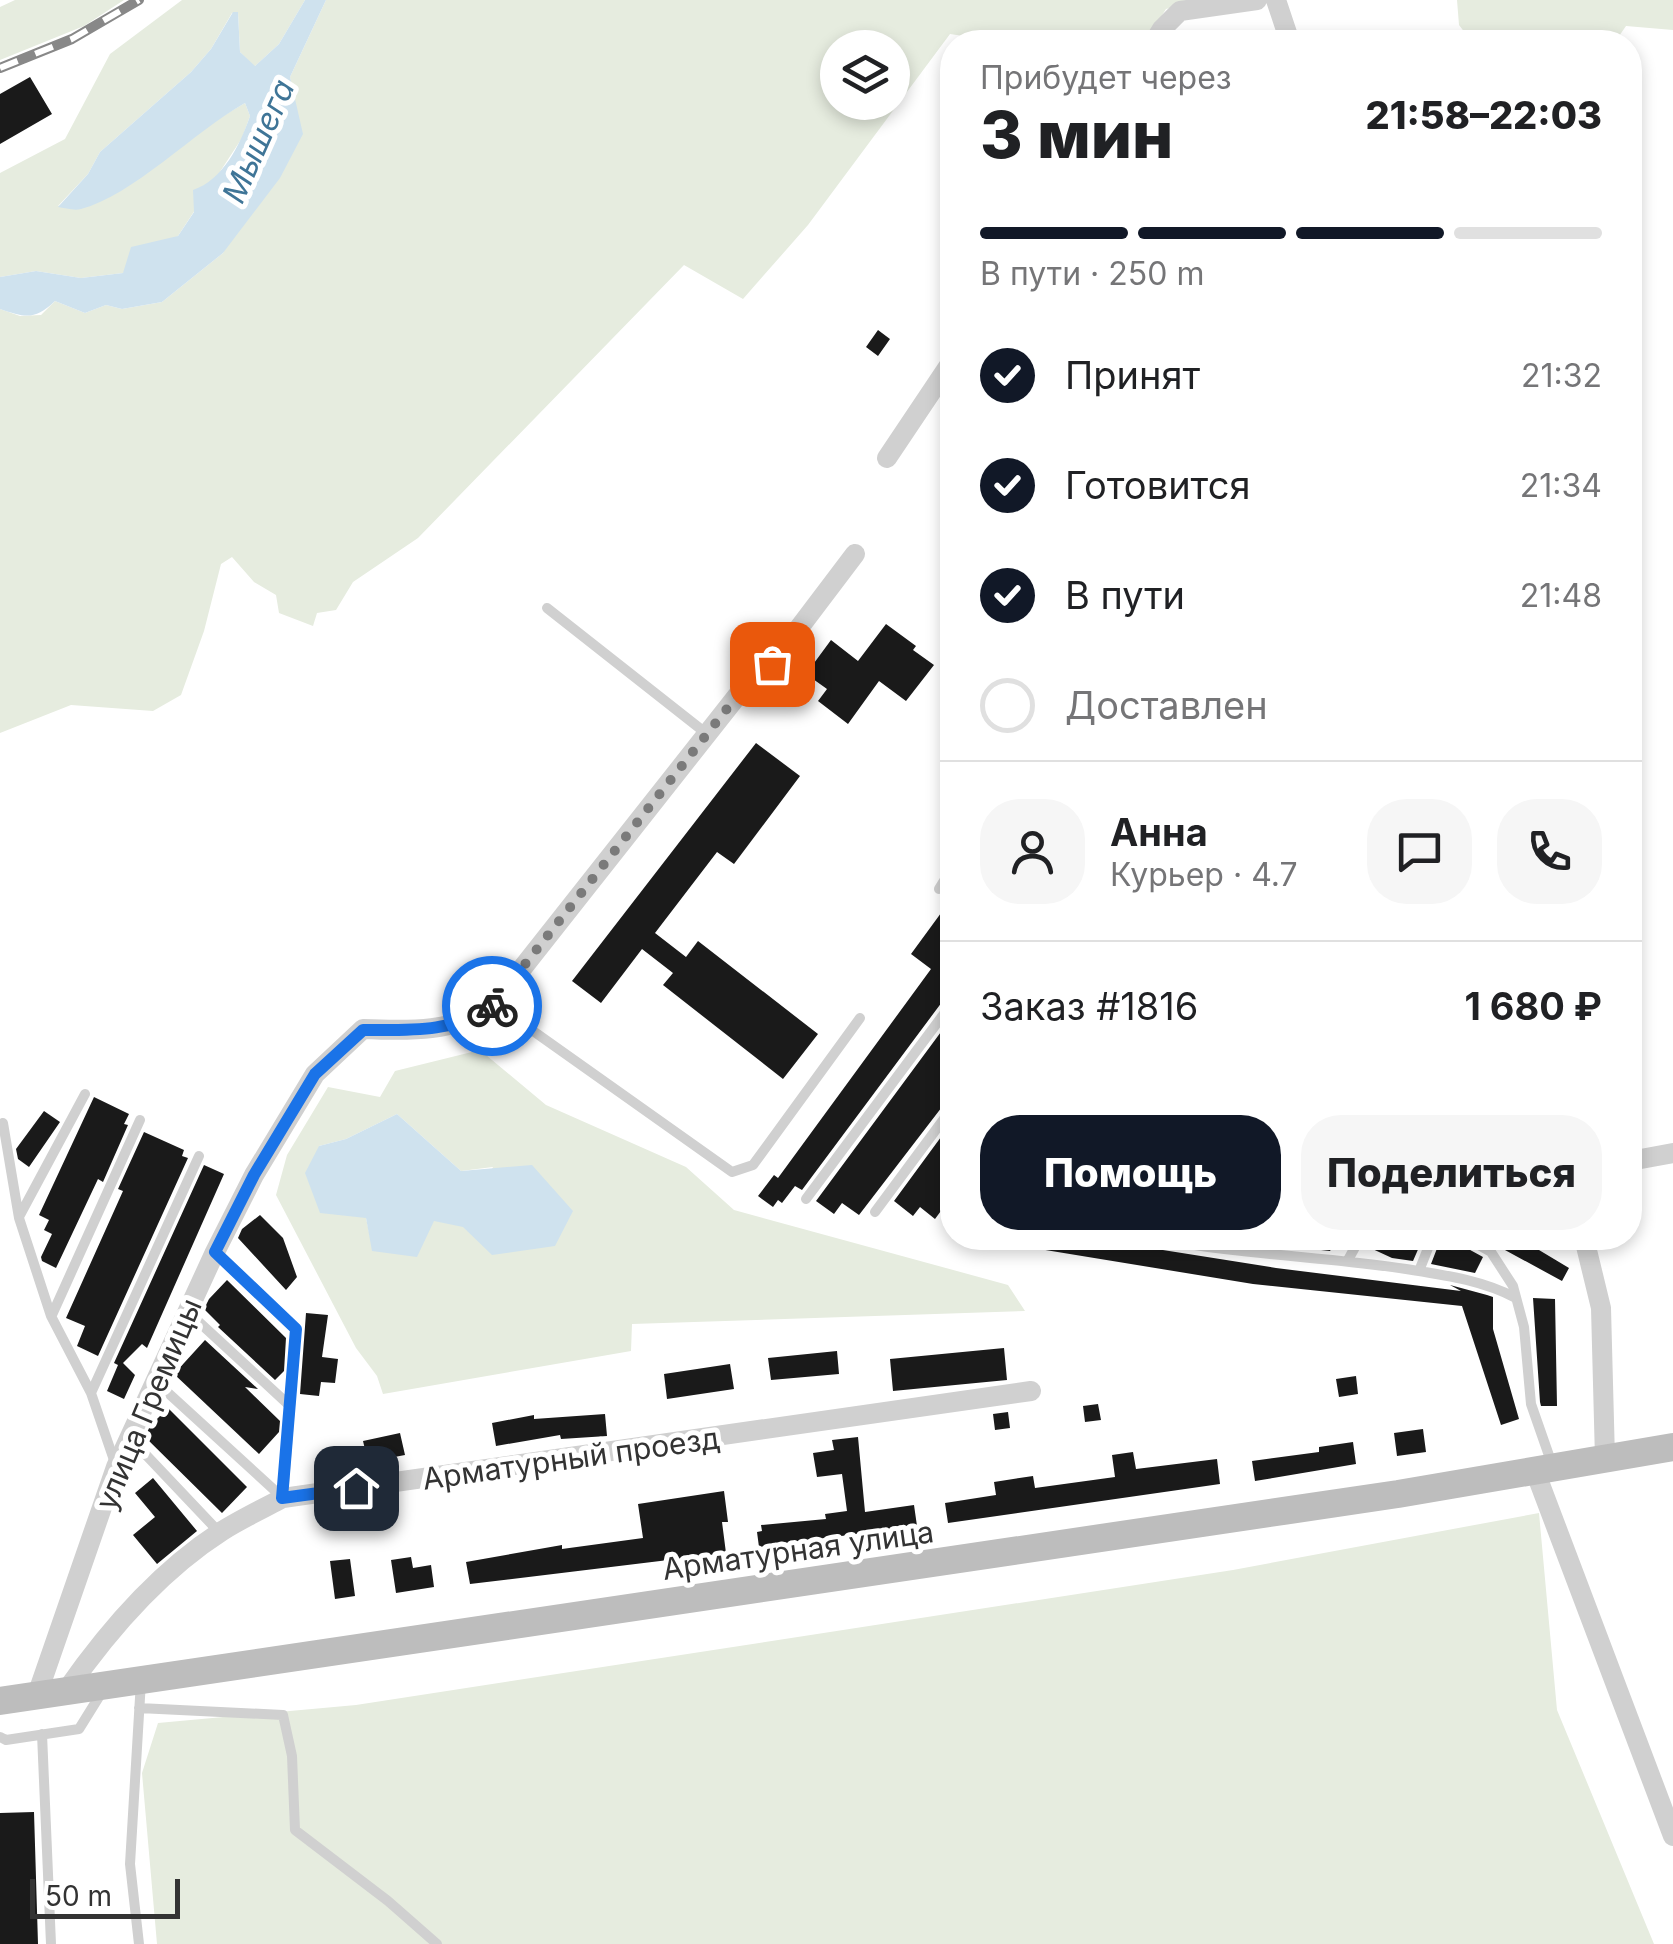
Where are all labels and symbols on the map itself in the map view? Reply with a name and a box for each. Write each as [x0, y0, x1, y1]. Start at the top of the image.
water label: Мышега [214, 73, 302, 209]
pin [730, 622, 815, 707]
courier [442, 956, 542, 1056]
street label: улица Гремицы [87, 1293, 209, 1515]
street label: Арматурный проезд [420, 1419, 722, 1497]
pin [314, 1446, 399, 1531]
street label: Арматурная улица [660, 1513, 936, 1587]
scale bar [30, 1874, 180, 1918]

